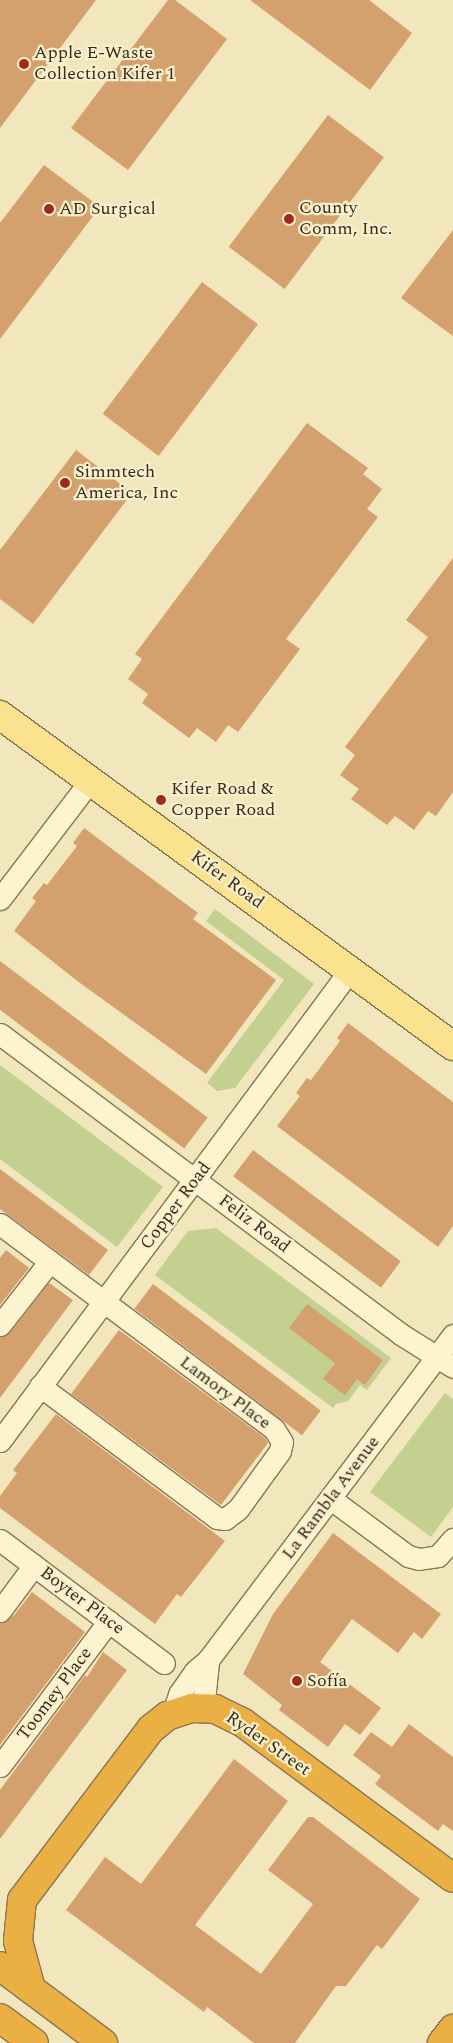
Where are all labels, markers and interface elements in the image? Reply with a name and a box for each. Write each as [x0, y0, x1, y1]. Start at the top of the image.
place label: Apple E-Waste Collection Kifer 1 [34, 43, 175, 86]
marker: Apple E-Waste Collection Kifer 1 [18, 58, 30, 70]
place label: AD Surgical [59, 198, 156, 220]
place label: County Comm, Inc. [299, 198, 392, 240]
marker: AD Surgical [43, 203, 55, 215]
marker: County Comm, Inc. [283, 213, 295, 225]
place label: Simmtech America, Inc [75, 462, 178, 504]
marker: Simmtech America, Inc [59, 477, 71, 489]
place label: Kifer Road & Copper Road [171, 779, 275, 822]
marker: Kifer Road & Copper Road [155, 794, 167, 806]
street label: Kifer Road [186, 846, 268, 914]
street label: Copper Road [136, 1158, 216, 1254]
street label: Feliz Road [214, 1190, 294, 1258]
street label: Lamory Place [175, 1352, 275, 1434]
street label: La Rambla Avenue [278, 1432, 384, 1564]
street label: Boyter Place [36, 1562, 128, 1640]
street label: Toomey Place [13, 1643, 97, 1745]
place label: Sofía [307, 1670, 347, 1692]
marker: Sofía [291, 1675, 303, 1687]
street label: Ryder Street [222, 1707, 314, 1781]

